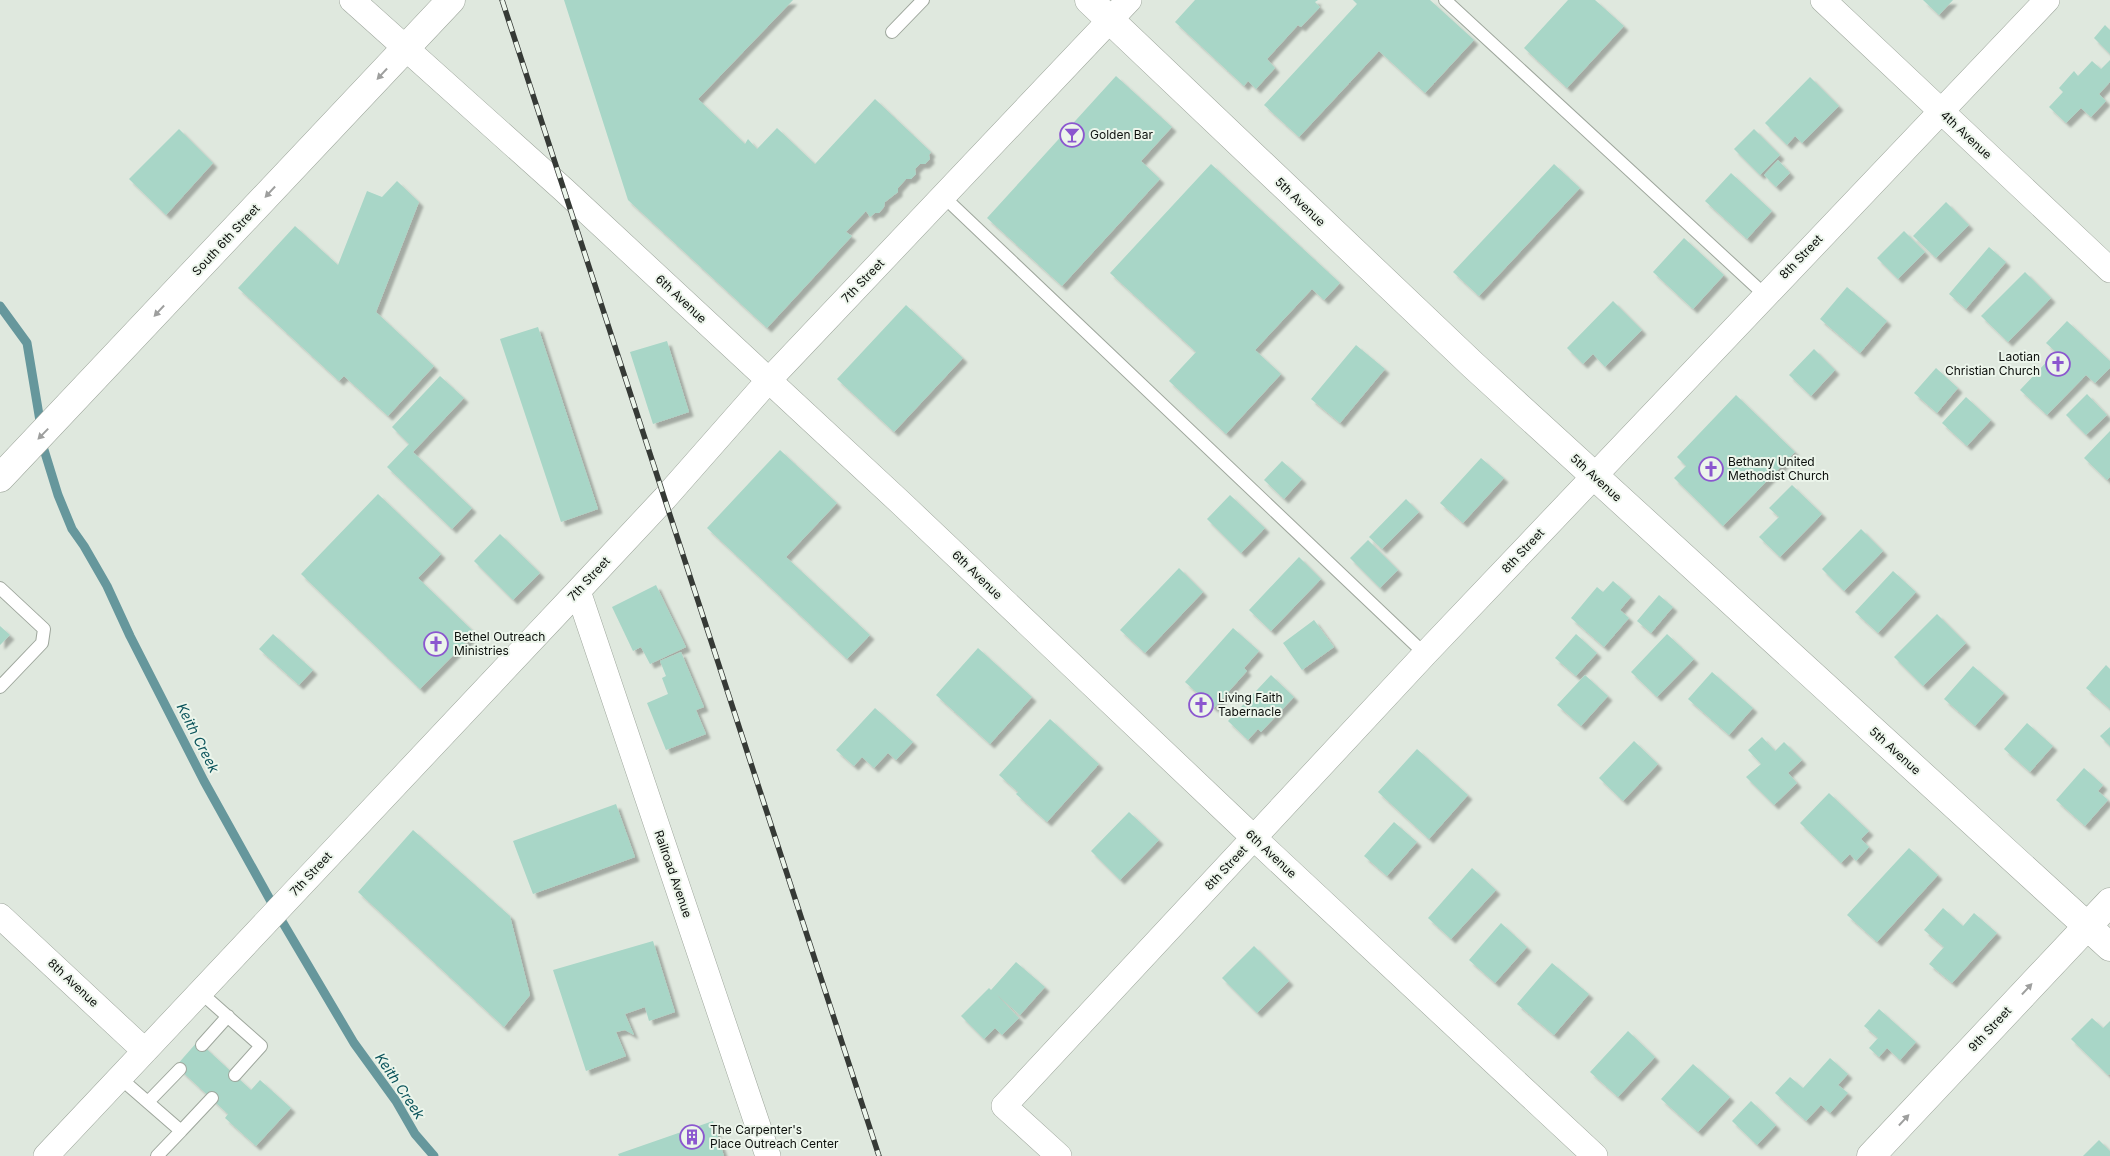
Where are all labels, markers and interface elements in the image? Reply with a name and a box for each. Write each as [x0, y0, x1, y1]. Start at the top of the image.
one-way arrow [376, 67, 388, 79]
street label: 4th Avenue [1938, 107, 1995, 162]
bar icon: Golden Bar [1059, 122, 1085, 148]
place label: Golden Bar [1090, 127, 1153, 142]
street label: 5th Avenue [1272, 174, 1329, 229]
one-way arrow [264, 186, 276, 198]
street label: South 6th Street [189, 201, 263, 278]
street label: 8th Street [1776, 231, 1825, 282]
street label: 7th Street [838, 256, 887, 306]
street label: 6th Avenue [653, 271, 710, 326]
one-way arrow [153, 304, 165, 316]
place label: Laotian Christian Church [1945, 349, 2040, 378]
church icon: Laotian Christian Church [2045, 351, 2071, 377]
one-way arrow [37, 427, 49, 439]
street label: 5th Avenue [1568, 451, 1625, 505]
place label: Bethany United Methodist Church [1728, 454, 1829, 483]
church icon: Bethany United Methodist Church [1698, 456, 1724, 482]
street label: 8th Street [1498, 525, 1547, 576]
street label: 6th Avenue [949, 547, 1006, 602]
street label: 7th Street [564, 553, 613, 604]
place label: Bethel Outreach Ministries [454, 629, 545, 658]
church icon: Bethel Outreach Ministries [423, 631, 449, 657]
place label: Living Faith Tabernacle [1218, 690, 1283, 719]
church icon: Living Faith Tabernacle [1188, 692, 1214, 718]
water label: Keith Creek [174, 700, 223, 776]
street label: 5th Avenue [1867, 724, 1924, 778]
street label: 6th Avenue [1243, 826, 1300, 881]
street label: Railroad Avenue [651, 828, 695, 920]
street label: 8th Street [1201, 842, 1250, 893]
street label: 7th Street [286, 848, 335, 899]
street label: 8th Avenue [45, 955, 102, 1010]
one-way arrow [2021, 983, 2033, 995]
street label: 9th Street [1965, 1003, 2014, 1054]
water label: Keith Creek [372, 1049, 429, 1122]
one-way arrow [1898, 1115, 1910, 1127]
place label: The Carpenter's Place Outreach Center [710, 1122, 839, 1151]
building icon: The Carpenter's Place Outreach Center [679, 1124, 705, 1150]

